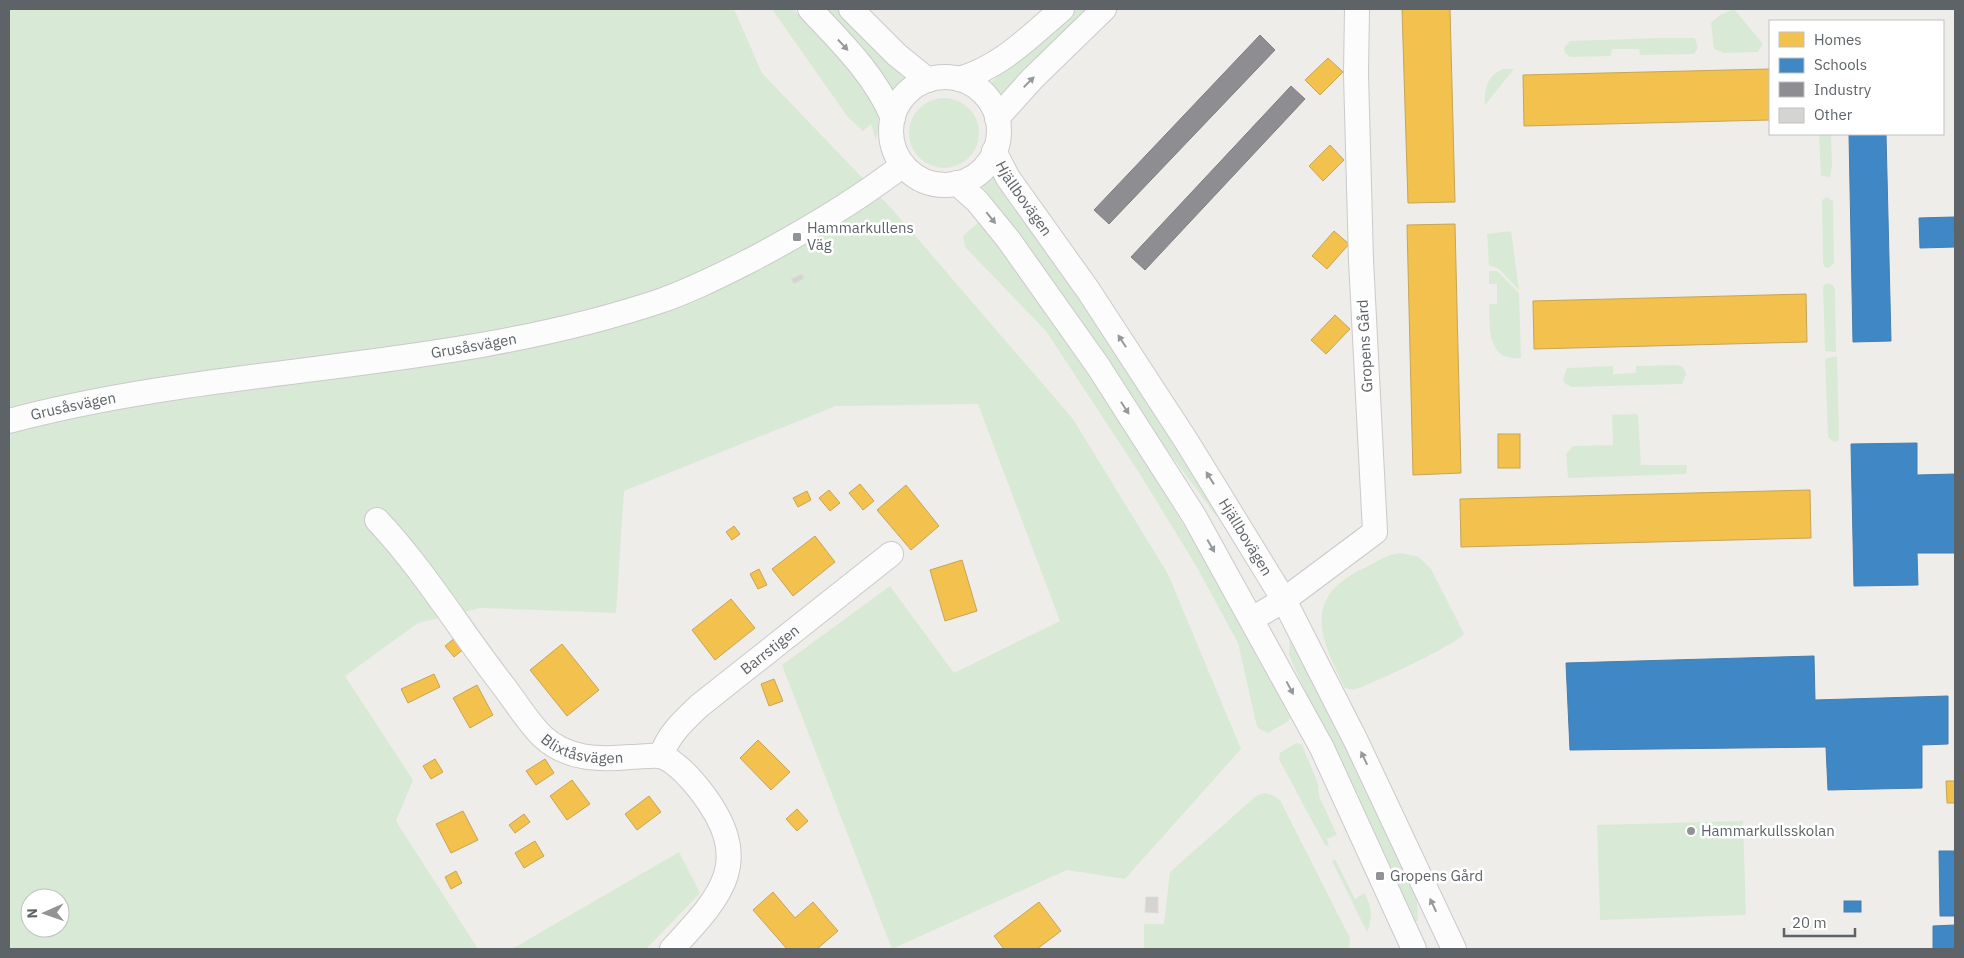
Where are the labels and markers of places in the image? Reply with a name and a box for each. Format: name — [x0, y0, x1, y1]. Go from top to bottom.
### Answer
place label: Hammarkullens Väg — [807, 218, 914, 254]
marker: Hammarkullens Väg — [791, 231, 803, 243]
place label: Hammarkullsskolan — [1701, 821, 1835, 840]
marker: Hammarkullsskolan — [1685, 825, 1697, 837]
place label: Gropens Gård — [1390, 866, 1483, 885]
marker: Gropens Gård — [1374, 870, 1386, 882]

